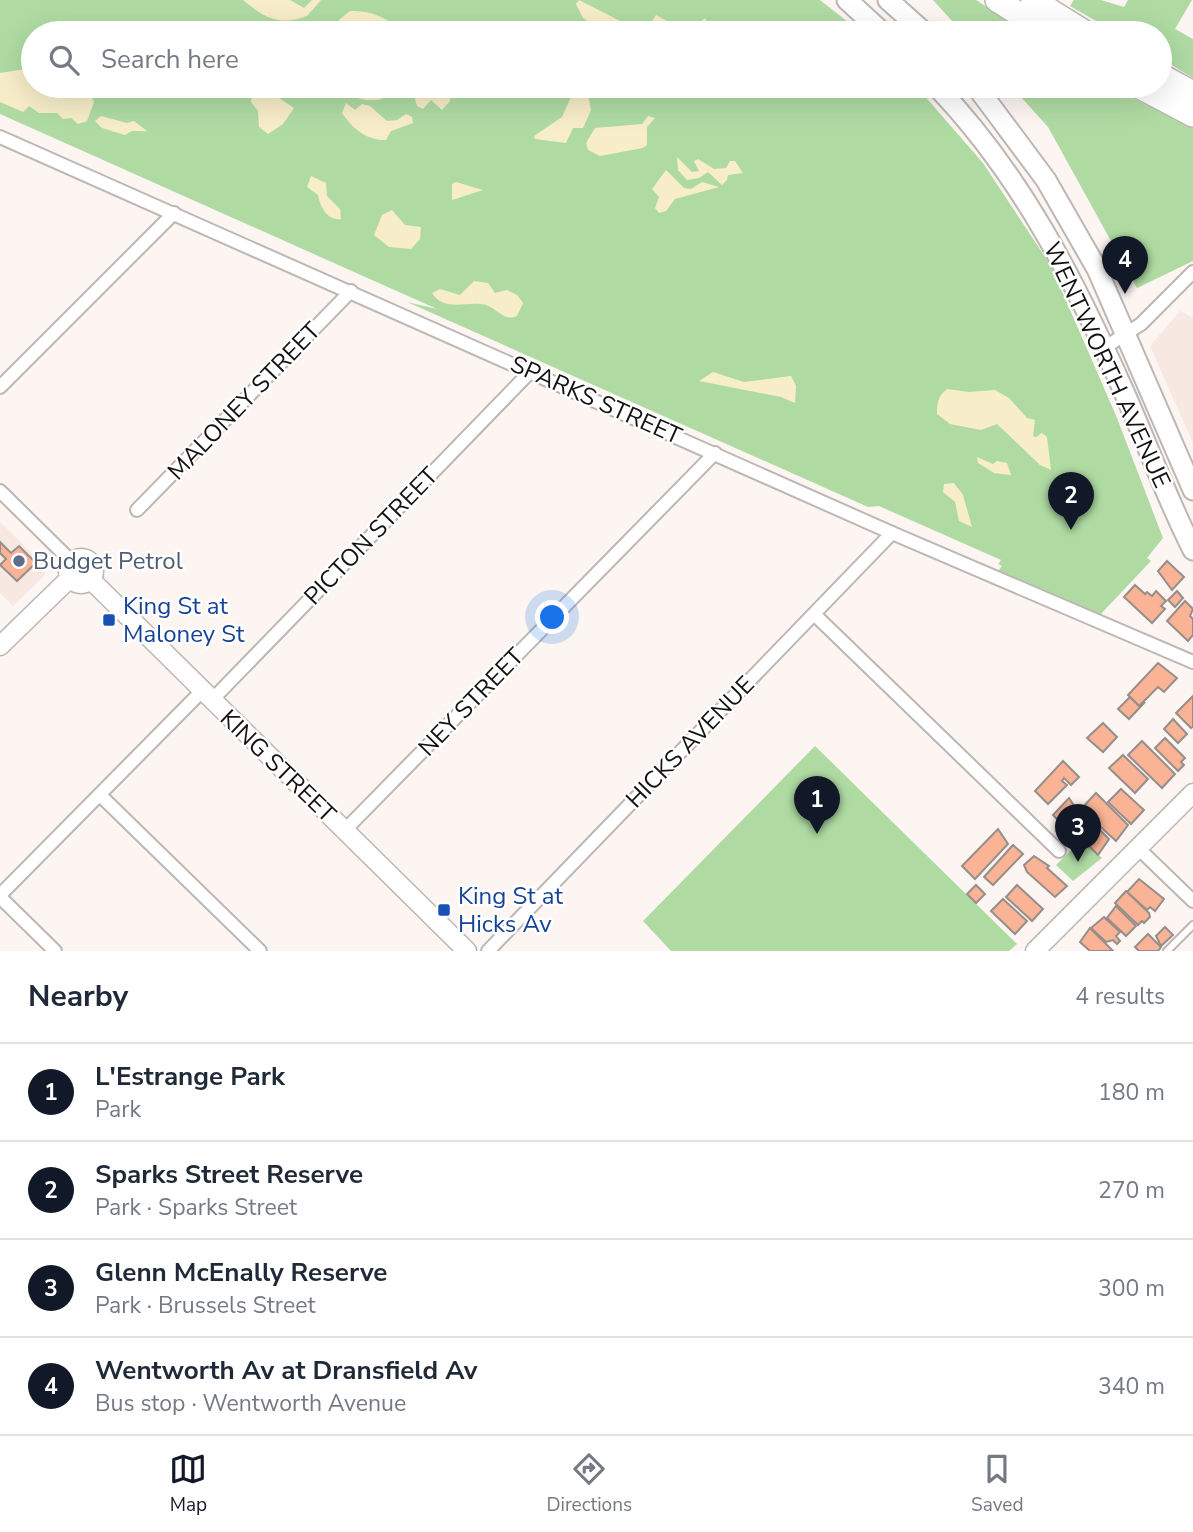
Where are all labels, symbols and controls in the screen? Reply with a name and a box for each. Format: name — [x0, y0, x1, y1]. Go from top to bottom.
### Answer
search box — [21, 21, 1172, 98]
icon: search — [45, 41, 83, 79]
text: Search here — [101, 42, 239, 77]
pin: 4 — [1102, 236, 1148, 294]
street label: WENTWORTH AVENUE — [1036, 237, 1178, 493]
street label: MALONEY STREET — [160, 315, 328, 487]
street label: SPARKS STREET — [505, 348, 687, 452]
street label: PICTON STREET — [297, 460, 445, 612]
pin: 2 — [1048, 472, 1094, 530]
place label: Budget Petrol — [33, 545, 183, 577]
marker: Budget Petrol — [11, 553, 27, 569]
place label: King St at Maloney St — [123, 590, 245, 650]
your location — [535, 600, 569, 634]
marker: King St at Maloney St — [101, 612, 117, 628]
street label: NEY STREET — [411, 640, 531, 763]
street label: HICKS AVENUE — [619, 669, 761, 815]
street label: KING STREET — [213, 703, 343, 830]
pin: 1 — [794, 776, 840, 834]
pin: 3 — [1055, 804, 1101, 862]
place label: King St at Hicks Av — [458, 880, 563, 940]
marker: King St at Hicks Av — [436, 902, 452, 918]
text: Nearby — [28, 976, 128, 1017]
text: 4 results — [1075, 981, 1165, 1012]
text: L'Estrange Park — [95, 1059, 285, 1094]
text: 1 — [44, 1077, 58, 1108]
text: 180 m — [1098, 1077, 1165, 1108]
text: Park — [95, 1094, 141, 1125]
text: Sparks Street Reserve — [95, 1157, 363, 1192]
text: 2 — [44, 1175, 58, 1206]
text: 270 m — [1098, 1175, 1165, 1206]
text: Park · Sparks Street — [95, 1192, 297, 1223]
text: Glenn McEnally Reserve — [95, 1255, 387, 1290]
text: 3 — [44, 1273, 58, 1304]
text: 300 m — [1098, 1273, 1165, 1304]
text: Park · Brussels Street — [95, 1290, 315, 1321]
text: Wentworth Av at Dransfield Av — [95, 1353, 477, 1388]
text: 4 — [44, 1371, 58, 1402]
text: 340 m — [1098, 1371, 1165, 1402]
text: Bus stop · Wentworth Avenue — [95, 1388, 406, 1419]
tab: Map — [169, 1450, 207, 1518]
tab: Directions — [546, 1450, 632, 1518]
tab: Saved — [971, 1450, 1024, 1518]

